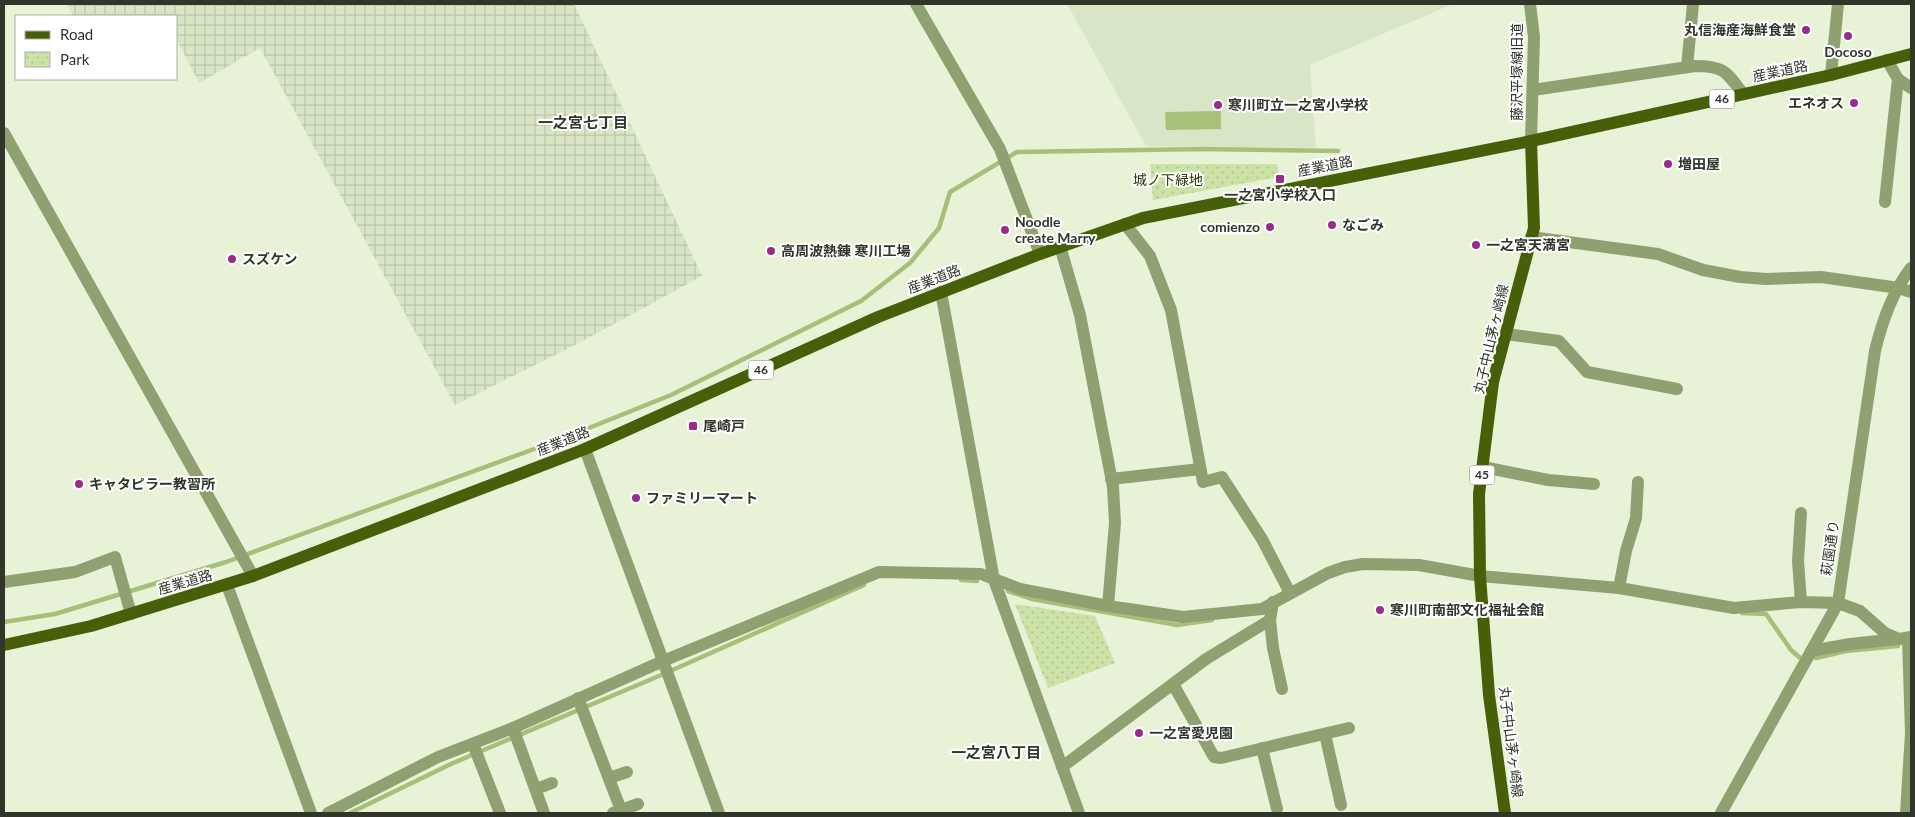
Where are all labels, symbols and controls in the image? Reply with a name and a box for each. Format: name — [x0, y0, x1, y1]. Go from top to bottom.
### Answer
legend — [15, 15, 178, 80]
place label: 丸信海産海鮮食堂 — [1684, 21, 1796, 38]
street label: 藤沢平塚線旧道 — [1508, 23, 1525, 121]
marker: 丸信海産海鮮食堂 — [1800, 24, 1812, 36]
text: Road — [60, 25, 93, 43]
marker: Docoso — [1842, 30, 1854, 42]
place label: Docoso — [1824, 43, 1872, 60]
text: Park — [60, 50, 90, 68]
street label: 産業道路 — [1751, 56, 1809, 85]
road number: 46 — [1710, 90, 1734, 108]
place label: エネオス — [1788, 94, 1844, 111]
place label: 寒川町立一之宮小学校 — [1228, 96, 1368, 113]
marker: エネオス — [1848, 97, 1860, 109]
marker: 寒川町立一之宮小学校 — [1212, 99, 1224, 111]
district label: 一之宮七丁目 — [538, 113, 628, 131]
street label: 産業道路 — [1296, 152, 1354, 179]
place label: 増田屋 — [1678, 155, 1720, 172]
marker: 増田屋 — [1662, 158, 1674, 170]
park label: 城ノ下緑地 — [1133, 171, 1203, 188]
marker: 一之宮小学校入口 — [1274, 173, 1286, 185]
place label: 一之宮小学校入口 — [1224, 186, 1336, 203]
place label: Noodle create Marry — [1015, 213, 1096, 246]
place label: なごみ — [1342, 216, 1384, 233]
place label: comienzo — [1200, 218, 1260, 235]
marker: なごみ — [1326, 219, 1338, 231]
marker: comienzo — [1264, 221, 1276, 233]
marker: Noodle create Marry — [999, 224, 1011, 236]
place label: 一之宮天満宮 — [1486, 236, 1570, 253]
marker: 一之宮天満宮 — [1470, 239, 1482, 251]
place label: 高周波熱錬 寒川工場 — [781, 242, 910, 259]
marker: 高周波熱錬 寒川工場 — [765, 245, 777, 257]
place label: スズケン — [242, 250, 298, 267]
marker: スズケン — [226, 253, 238, 265]
street label: 産業道路 — [905, 261, 963, 297]
street label: 丸子中山茅ヶ崎線 — [1470, 282, 1511, 395]
road number: 46 — [748, 360, 774, 380]
place label: 尾崎戸 — [703, 417, 745, 434]
marker: 尾崎戸 — [687, 420, 699, 432]
street label: 産業道路 — [534, 422, 592, 459]
road number: 45 — [1470, 466, 1494, 484]
place label: キャタピラー教習所 — [89, 475, 215, 492]
marker: キャタピラー教習所 — [73, 478, 85, 490]
place label: ファミリーマート — [646, 489, 758, 506]
marker: ファミリーマート — [630, 492, 642, 504]
street label: 萩園通り — [1817, 519, 1842, 577]
street label: 産業道路 — [156, 566, 214, 597]
place label: 寒川町南部文化福祉会館 — [1390, 601, 1544, 618]
marker: 寒川町南部文化福祉会館 — [1374, 604, 1386, 616]
street label: 丸子中山茅ヶ崎線 — [1496, 685, 1527, 799]
place label: 一之宮愛児園 — [1149, 724, 1233, 741]
marker: 一之宮愛児園 — [1133, 727, 1145, 739]
district label: 一之宮八丁目 — [951, 743, 1041, 761]

